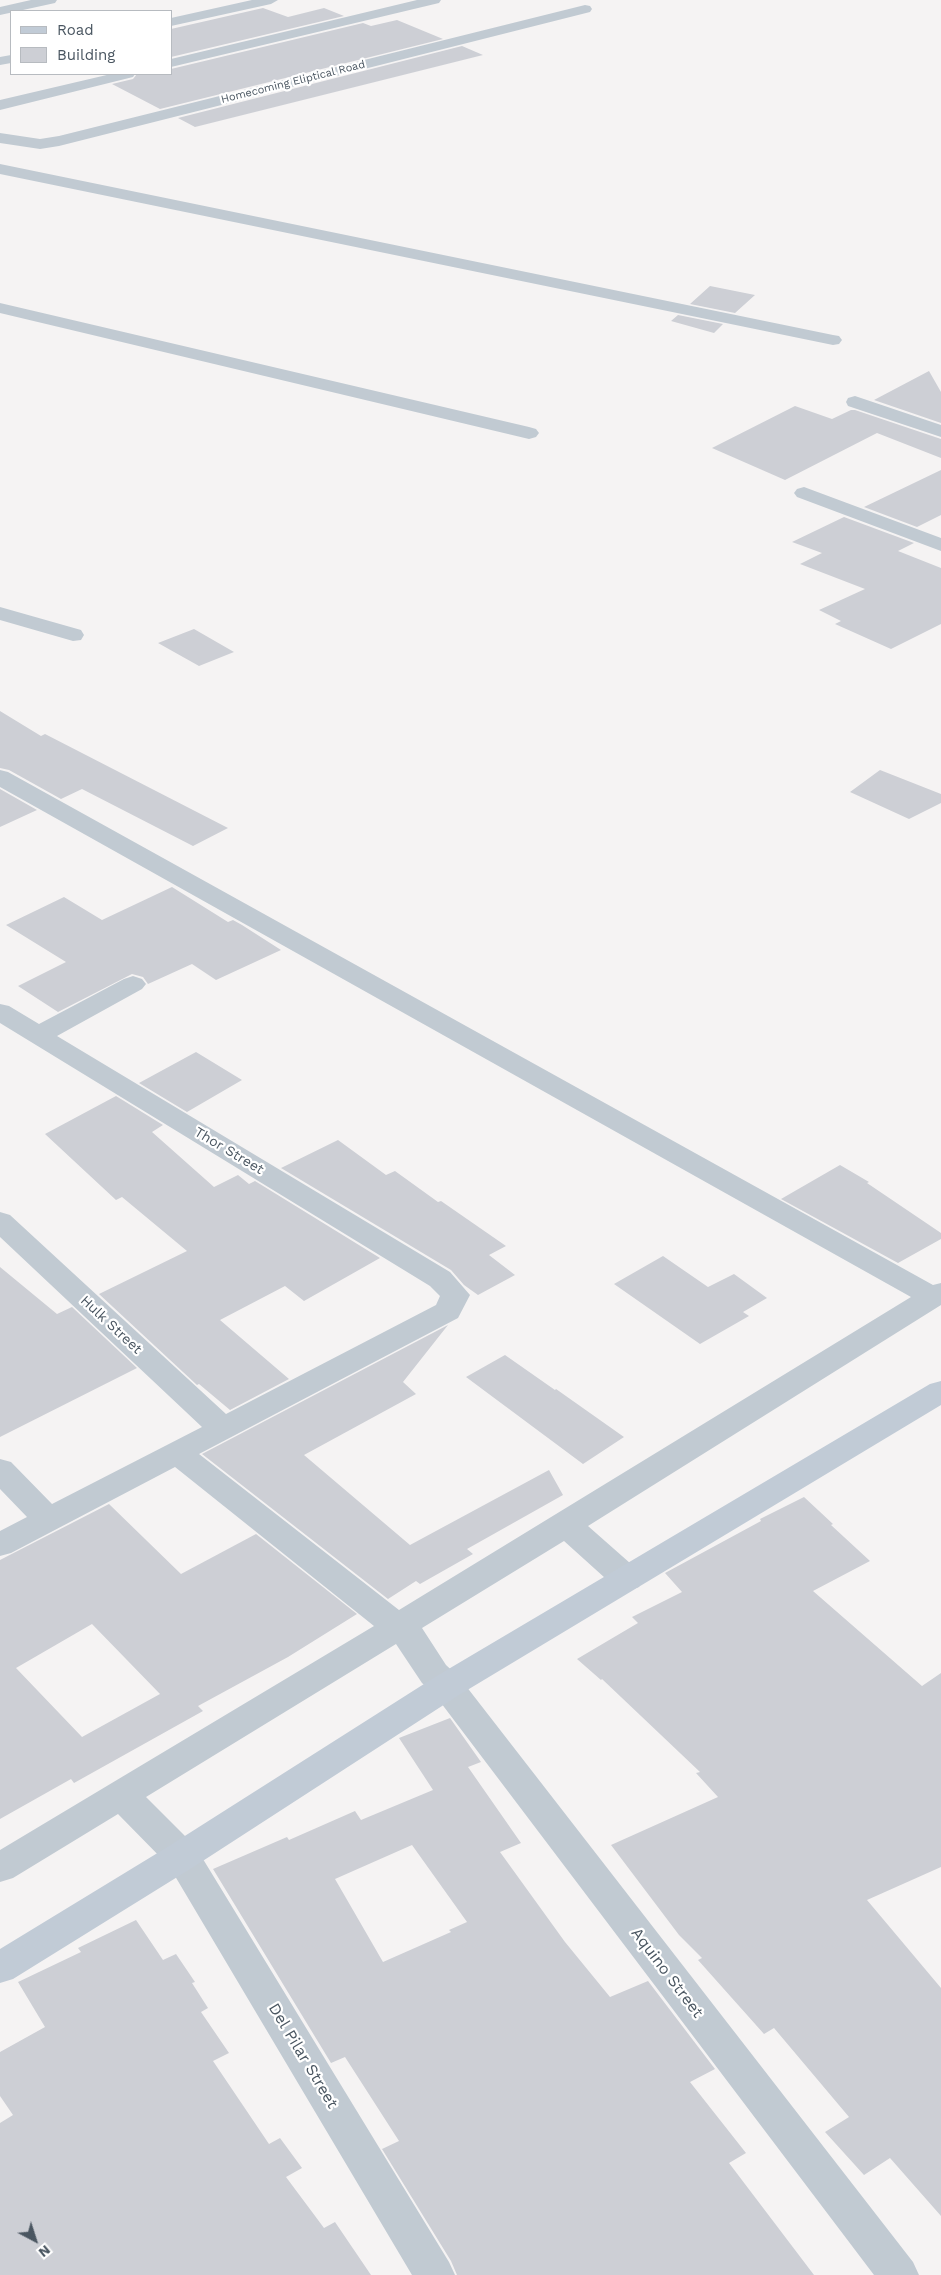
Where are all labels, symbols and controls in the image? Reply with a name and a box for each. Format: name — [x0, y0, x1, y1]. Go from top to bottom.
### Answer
legend — [10, 10, 172, 75]
text: Road — [57, 21, 94, 39]
text: Building — [57, 46, 115, 64]
street label: Homecoming Eliptical Road — [220, 58, 366, 106]
street label: Thor Street — [191, 1124, 267, 1178]
street label: Hulk Street — [77, 1292, 145, 1358]
street label: Aquino Street — [627, 1924, 707, 2022]
street label: Del Pilar Street — [264, 2000, 342, 2112]
north arrow — [10, 2215, 60, 2265]
text: N — [36, 2242, 54, 2261]

